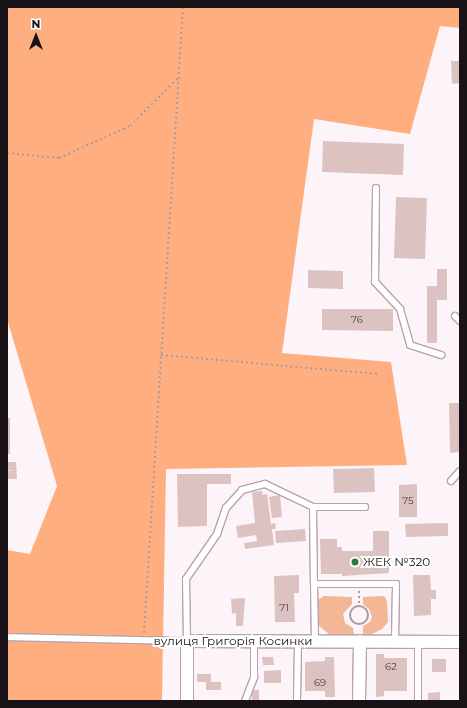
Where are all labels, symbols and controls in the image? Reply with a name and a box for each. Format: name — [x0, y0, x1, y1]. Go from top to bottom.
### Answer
north arrow — [16, 16, 56, 56]
text: N — [32, 17, 40, 31]
house number: 76 — [351, 314, 363, 326]
house number: 75 — [402, 495, 414, 507]
place label: ЖЕК №320 — [363, 555, 430, 569]
marker: ЖЕК №320 — [350, 557, 360, 567]
house number: 71 — [279, 602, 289, 614]
street label: вулиця Григорія Косинки — [153, 634, 313, 648]
house number: 62 — [385, 661, 397, 673]
house number: 69 — [314, 677, 326, 689]

